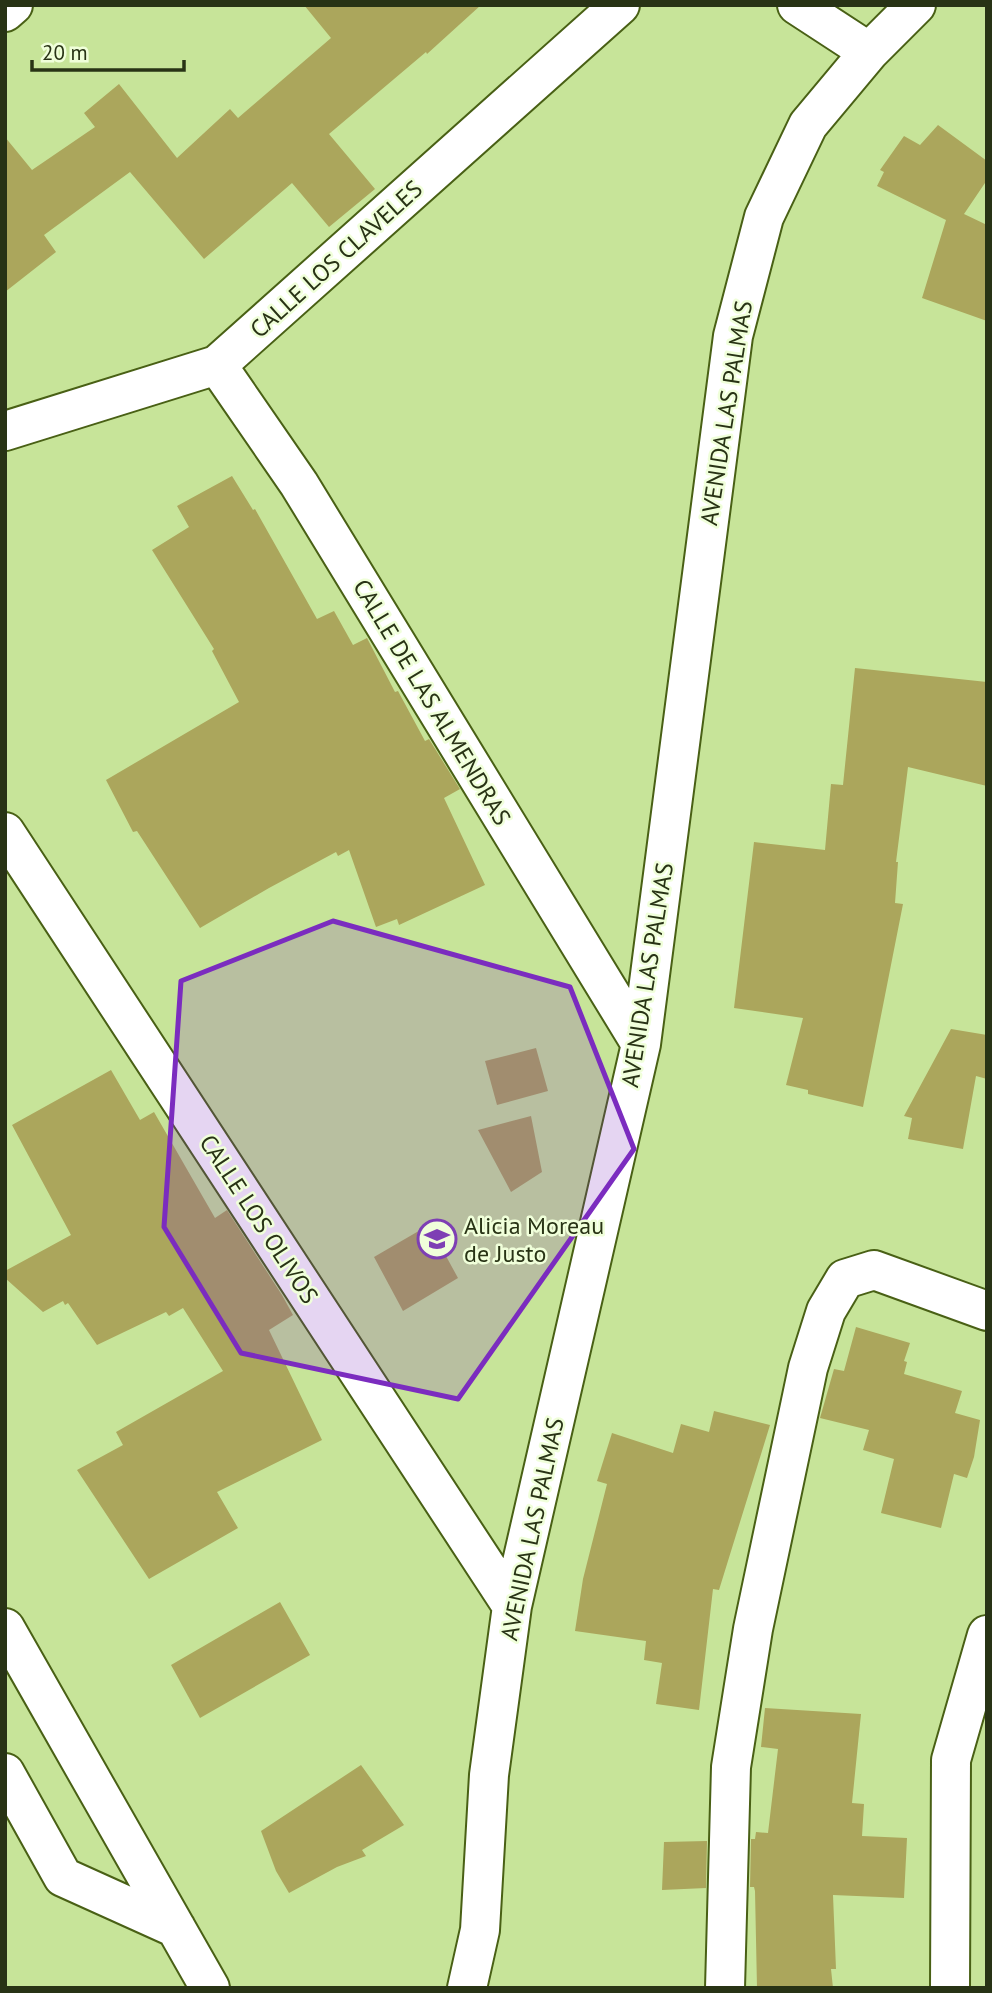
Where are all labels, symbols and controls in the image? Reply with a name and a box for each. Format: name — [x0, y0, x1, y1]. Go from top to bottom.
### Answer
scale bar — [32, 28, 184, 72]
text: 20 m — [42, 39, 88, 66]
street label: CALLE LOS CLAVELES — [243, 173, 429, 345]
street label: AVENIDA LAS PALMAS — [693, 298, 759, 528]
street label: CALLE DE LAS ALMENDRAS — [346, 573, 518, 831]
street label: AVENIDA LAS PALMAS — [614, 860, 680, 1090]
street label: CALLE LOS OLIVOS — [193, 1129, 325, 1309]
place label: Alicia Moreau de Justo — [464, 1210, 604, 1269]
school or university icon: Alicia Moreau de Justo — [416, 1218, 458, 1260]
street label: AVENIDA LAS PALMAS — [493, 1415, 571, 1643]

